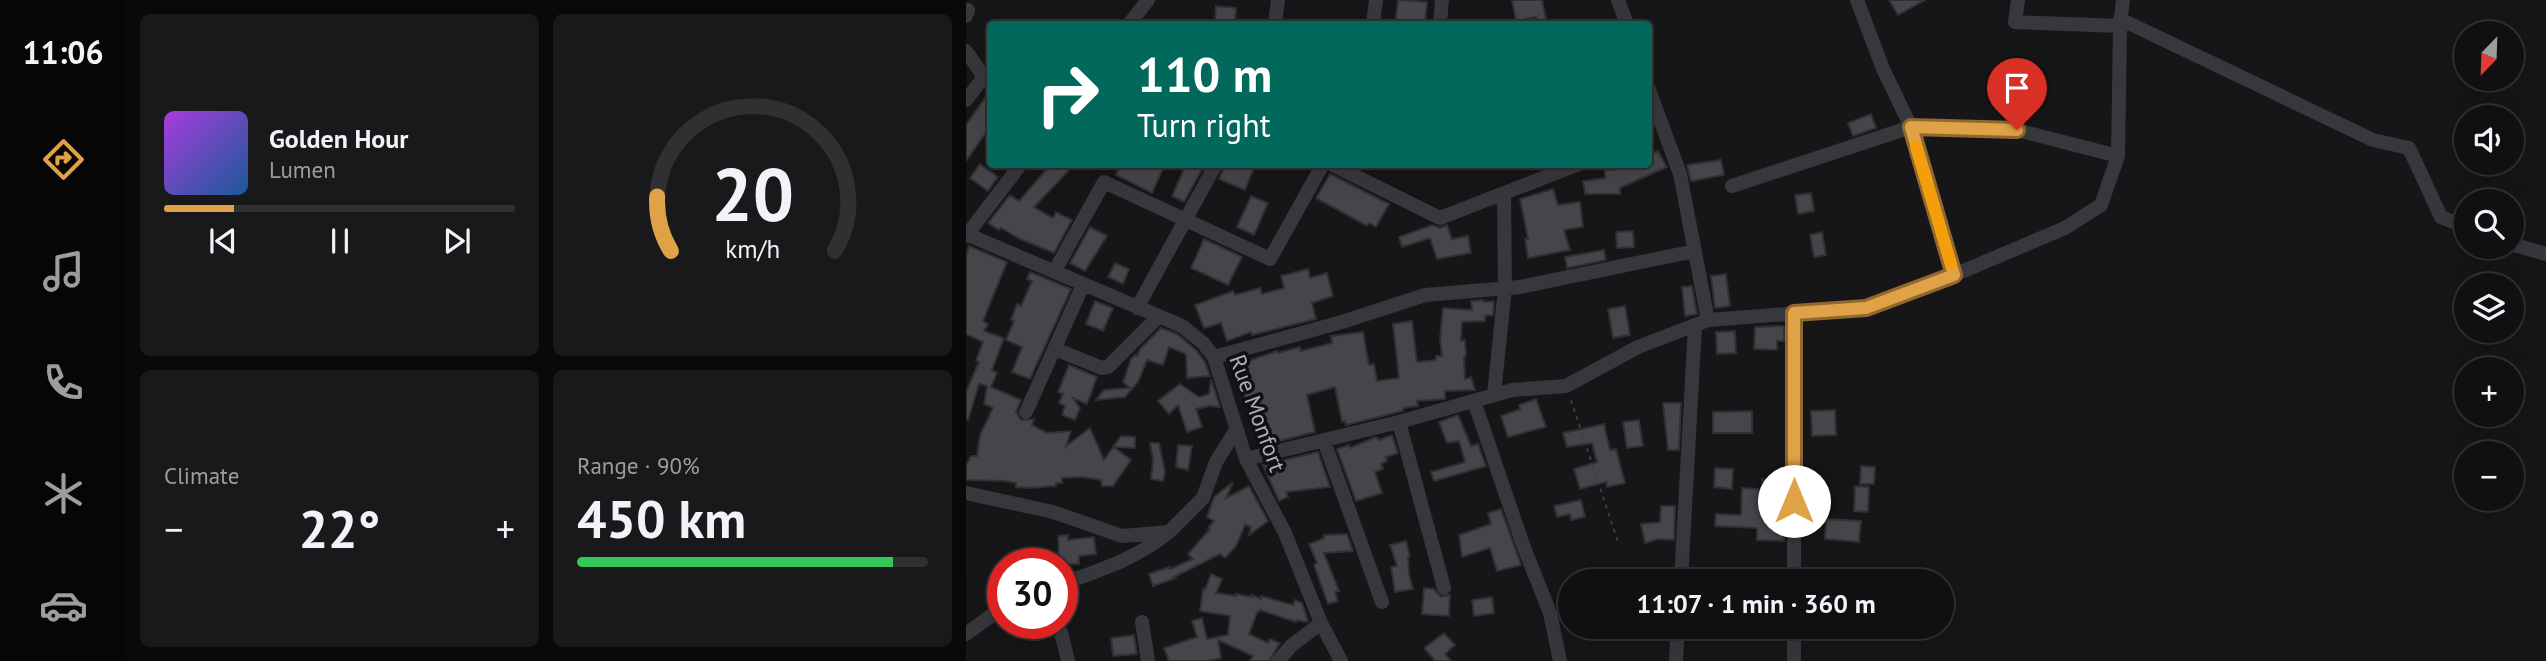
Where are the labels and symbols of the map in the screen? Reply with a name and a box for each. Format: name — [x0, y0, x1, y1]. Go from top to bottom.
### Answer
north arrow — [2454, 21, 2524, 91]
pin — [1987, 58, 2047, 130]
street label: Rue Monfort — [1223, 350, 1293, 476]
position arrow — [1757, 464, 1831, 538]
speed limit sign: 30 — [987, 548, 1078, 639]

